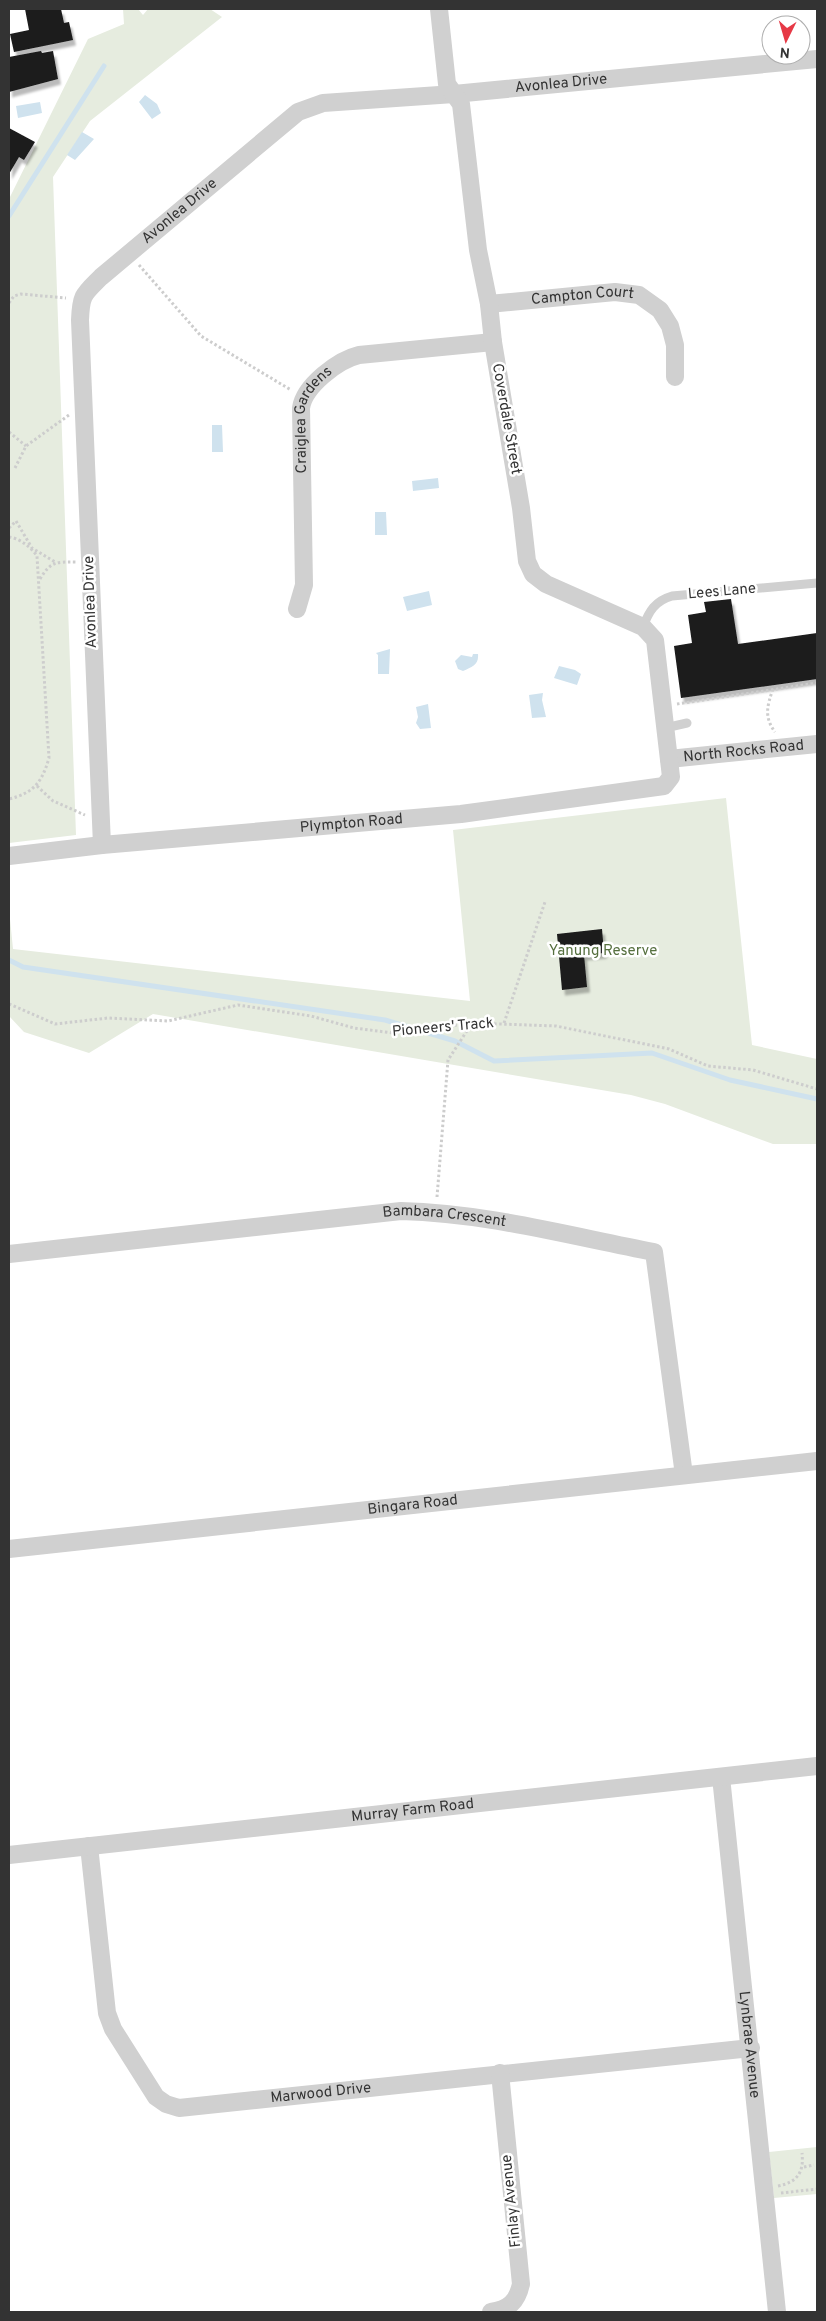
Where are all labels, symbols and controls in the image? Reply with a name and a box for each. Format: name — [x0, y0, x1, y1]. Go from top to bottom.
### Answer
north arrow — [761, 15, 811, 65]
text: N — [779, 43, 791, 60]
street label: Avonlea Drive — [514, 70, 608, 98]
street label: Avonlea Drive — [138, 174, 221, 248]
street label: Campton Court — [530, 282, 635, 309]
street label: Craiglea Gardens — [291, 362, 336, 474]
street label: Coverdale Street — [487, 362, 525, 476]
street label: Avonlea Drive — [80, 555, 102, 649]
street label: Lees Lane — [687, 580, 757, 604]
street label: North Rocks Road — [682, 736, 805, 767]
street label: Plympton Road — [299, 810, 404, 837]
park label: Yanung Reserve — [549, 942, 657, 961]
street label: Pioneers' Track — [391, 1014, 495, 1042]
street label: Bambara Crescent — [382, 1201, 508, 1232]
street label: Bingara Road — [366, 1491, 459, 1519]
street label: Murray Farm Road — [350, 1794, 475, 1827]
street label: Lynbrae Avenue — [734, 1990, 764, 2099]
street label: Marwood Drive — [270, 2078, 372, 2108]
street label: Finlay Avenue — [498, 2154, 526, 2248]

